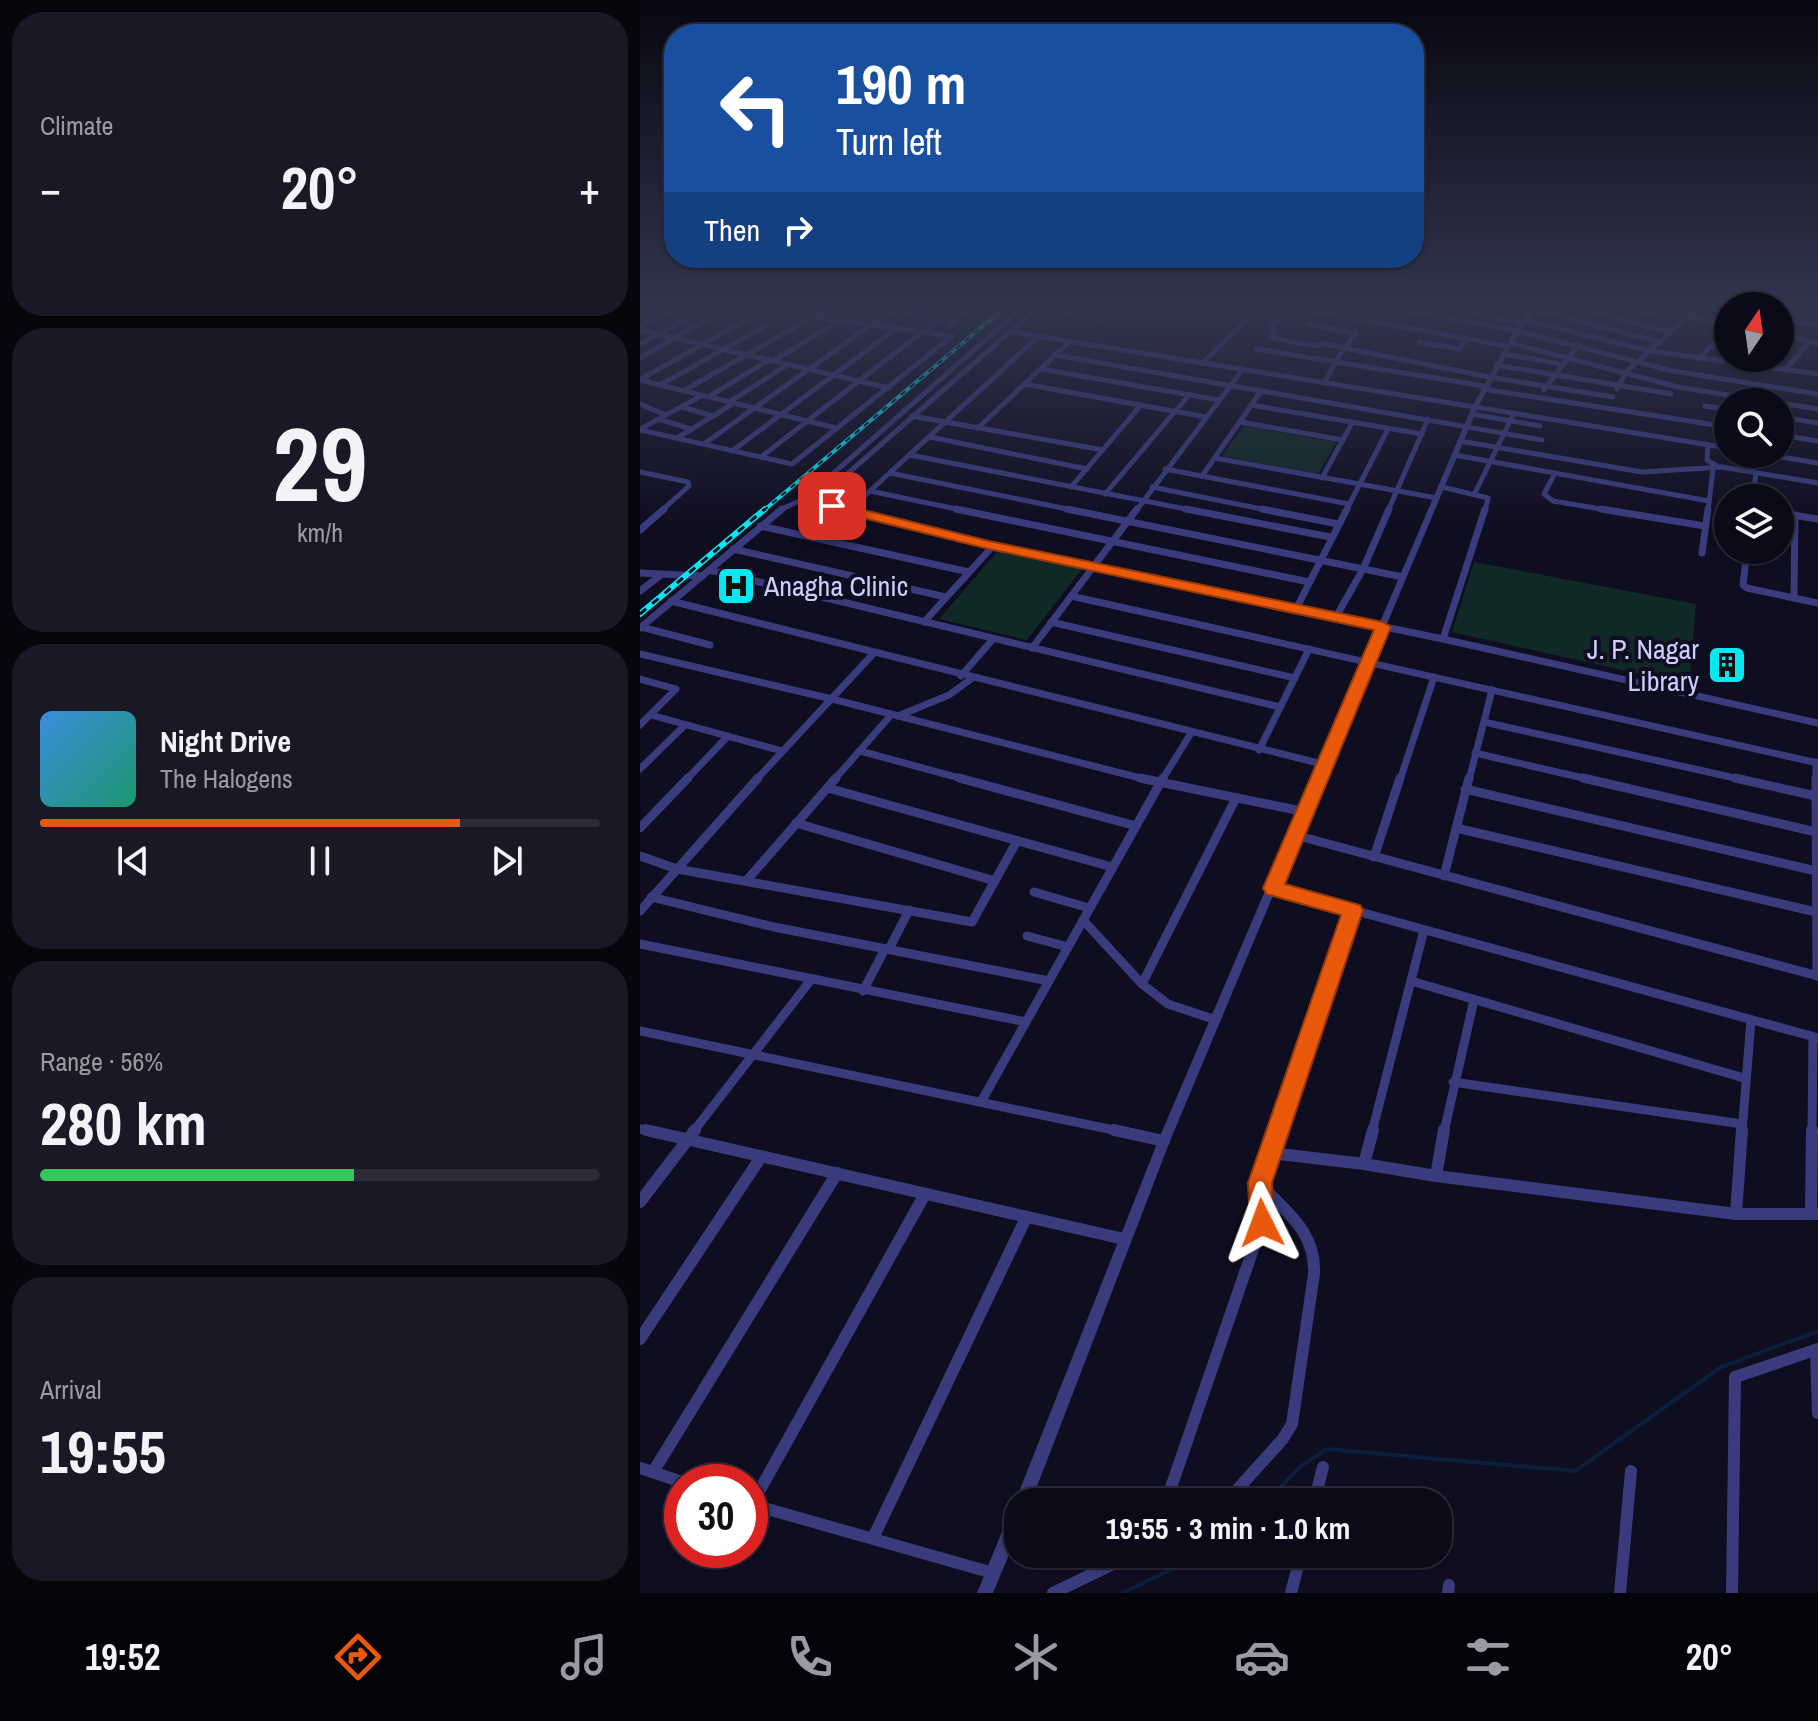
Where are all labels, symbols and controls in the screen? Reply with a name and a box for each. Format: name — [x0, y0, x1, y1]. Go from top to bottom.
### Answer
text: 190 m — [836, 46, 966, 121]
icon: left — [704, 56, 808, 160]
text: Climate — [40, 108, 113, 143]
text: Turn left — [836, 118, 942, 166]
text: 20° — [281, 147, 359, 228]
text: − — [40, 158, 61, 218]
text: + — [579, 158, 600, 218]
icon: right — [776, 208, 820, 252]
text: Then — [704, 210, 760, 250]
north arrow — [1714, 292, 1794, 372]
map controls — [1714, 292, 1794, 564]
button: search — [1714, 388, 1794, 468]
text: 29 — [273, 393, 367, 533]
pin — [798, 472, 866, 540]
icon: arrive — [810, 484, 854, 528]
button: layers — [1714, 484, 1794, 564]
text: km/h — [297, 515, 343, 550]
hospital icon: Anagha Clinic — [715, 565, 757, 607]
place label: Anagha Clinic — [763, 567, 908, 605]
place label: J. P. Nagar Library — [1587, 630, 1700, 700]
building icon: J. P. Nagar Library — [1706, 644, 1748, 686]
text: Night Drive — [160, 721, 291, 761]
text: The Halogens — [160, 761, 293, 796]
icon: previous — [111, 839, 155, 883]
icon: pause — [298, 839, 342, 883]
icon: next — [485, 839, 529, 883]
text: Range · 56% — [40, 1044, 163, 1079]
text: 280 km — [40, 1083, 207, 1164]
position arrow — [1220, 1181, 1304, 1265]
text: Arrival — [40, 1372, 102, 1407]
text: 19:55 — [40, 1411, 166, 1492]
speed limit sign: 30 — [664, 1464, 768, 1568]
text: 19:55 · 3 min · 1.0 km — [1106, 1508, 1350, 1548]
icon: directions — [330, 1629, 386, 1685]
icon: music — [556, 1629, 612, 1685]
icon: phone — [782, 1629, 838, 1685]
icon: climate — [1008, 1629, 1064, 1685]
icon: car — [1234, 1629, 1290, 1685]
icon: filters — [1460, 1629, 1516, 1685]
text: 19:52 — [85, 1633, 160, 1681]
text: 20° — [1686, 1633, 1733, 1681]

